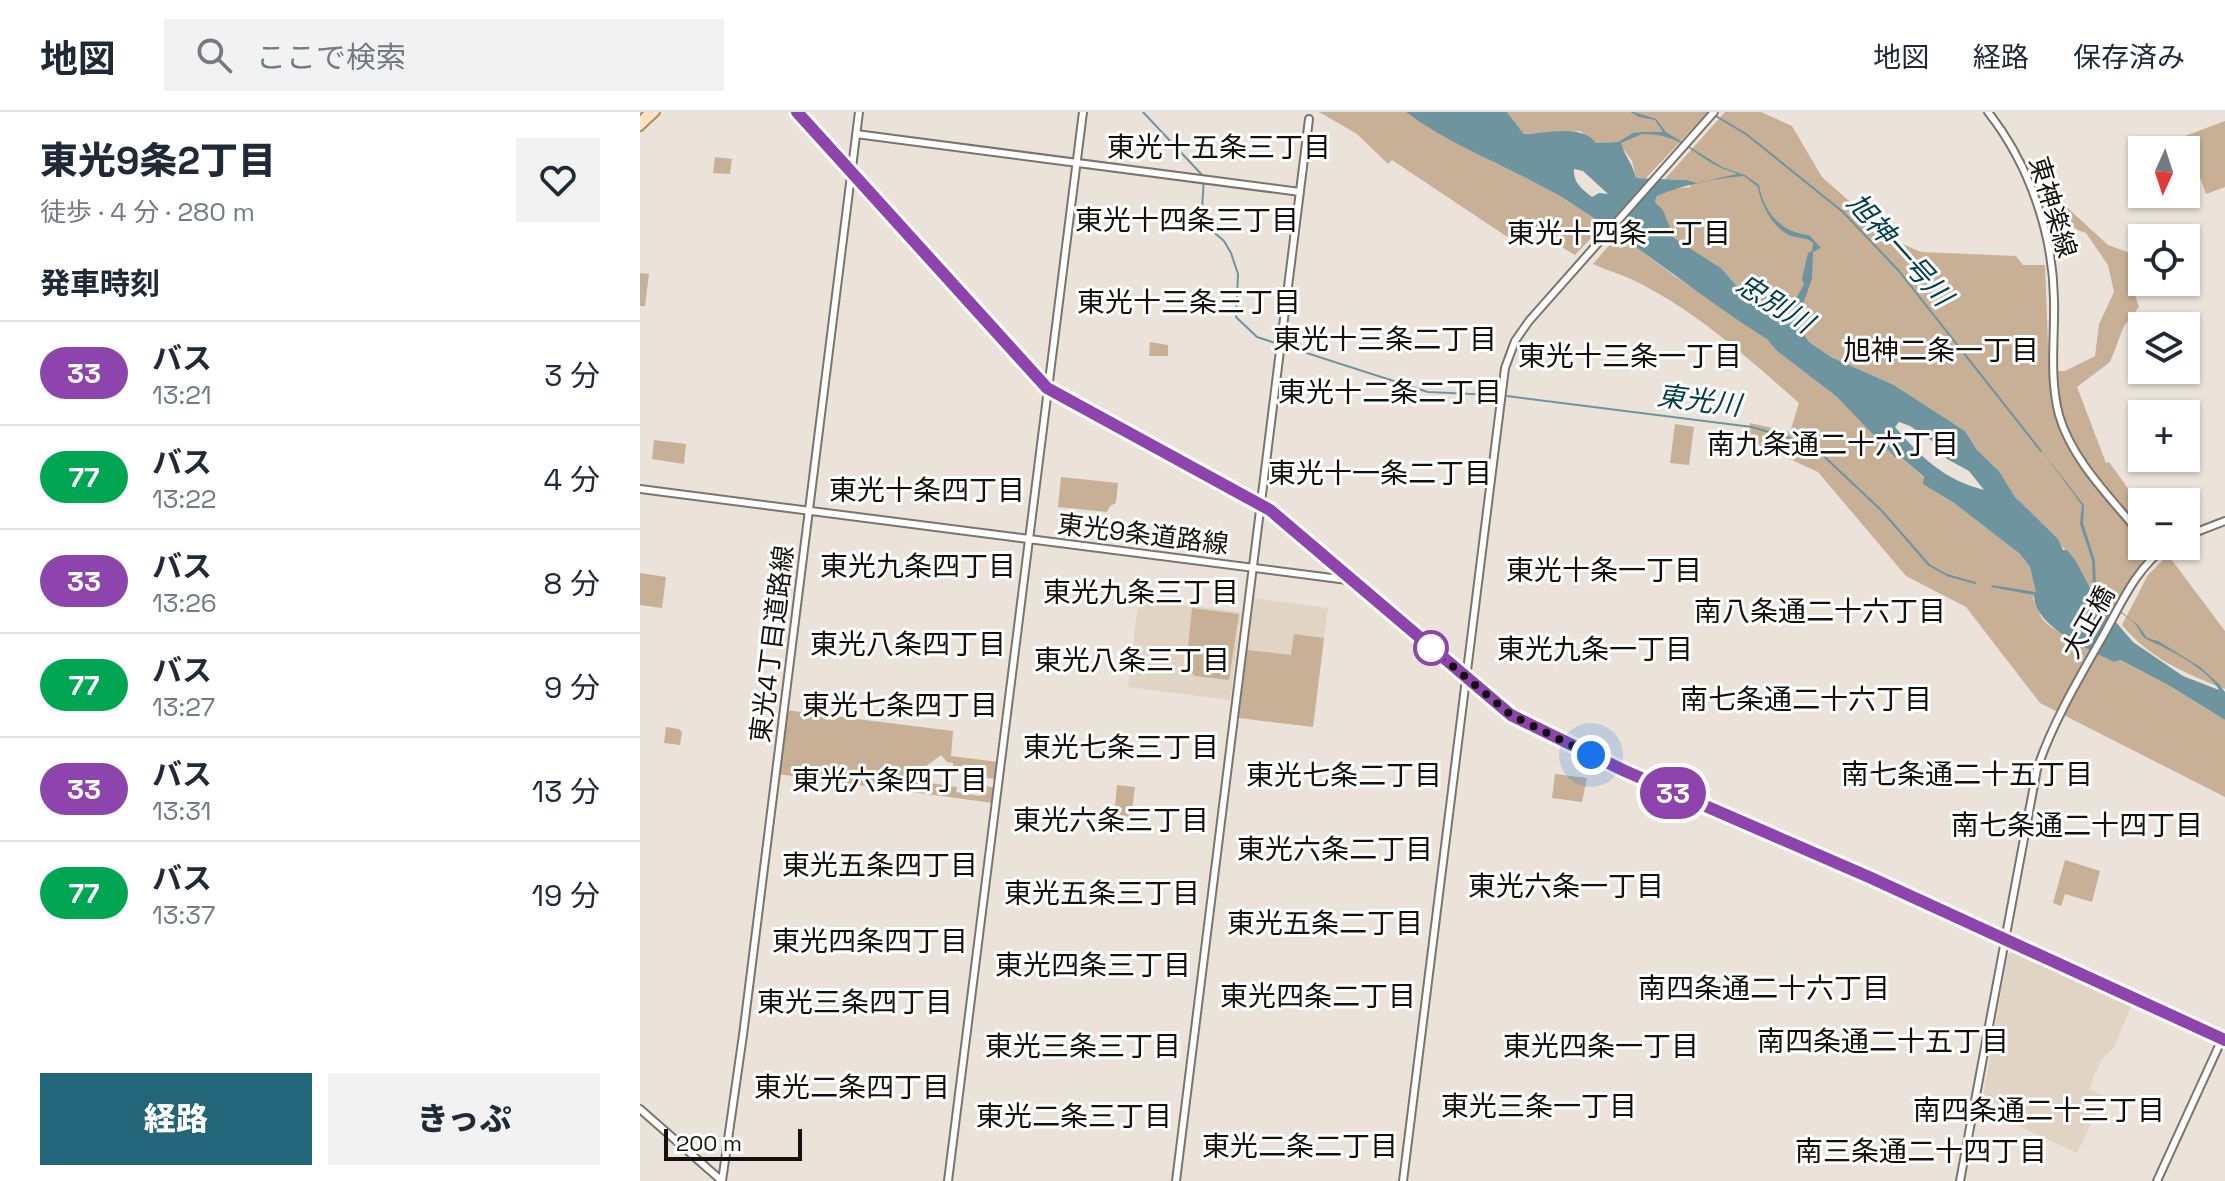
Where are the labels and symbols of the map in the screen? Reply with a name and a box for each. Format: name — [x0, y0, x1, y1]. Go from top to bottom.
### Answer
district label: 東光十五条三丁目 — [1107, 129, 1331, 165]
north arrow — [2128, 136, 2200, 208]
street label: 東神楽線 — [2022, 152, 2084, 262]
water label: 旭神一号川 — [1840, 185, 1962, 315]
district label: 東光十四条三丁目 — [1075, 202, 1299, 238]
district label: 東光十四条一丁目 — [1507, 215, 1731, 251]
water label: 忠別川 — [1730, 265, 1823, 342]
district label: 東光十三条三丁目 — [1077, 284, 1301, 320]
district label: 東光十三条二丁目 — [1273, 321, 1497, 357]
district label: 旭神二条一丁目 — [1843, 332, 2039, 368]
district label: 東光十三条一丁目 — [1518, 338, 1742, 374]
district label: 東光十二条二丁目 — [1278, 374, 1502, 410]
water label: 東光川 — [1655, 377, 1746, 423]
district label: 南九条通二十六丁目 — [1707, 426, 1959, 462]
district label: 東光十一条二丁目 — [1268, 455, 1492, 491]
district label: 東光十条四丁目 — [829, 472, 1025, 508]
street label: 東光9条道路線 — [1056, 507, 1230, 561]
street label: 東光4丁目道路線 — [743, 544, 801, 744]
district label: 東光九条四丁目 — [820, 548, 1016, 584]
district label: 東光十条一丁目 — [1506, 552, 1702, 588]
district label: 東光九条三丁目 — [1043, 574, 1239, 610]
street label: 大正橋 — [2054, 580, 2122, 664]
district label: 南八条通二十六丁目 — [1694, 593, 1946, 629]
district label: 東光八条四丁目 — [810, 626, 1006, 662]
unlabelled marker — [1414, 631, 1448, 665]
district label: 東光九条一丁目 — [1497, 631, 1693, 667]
district label: 東光八条三丁目 — [1034, 642, 1230, 678]
district label: 南七条通二十六丁目 — [1680, 681, 1932, 717]
district label: 東光七条四丁目 — [802, 687, 998, 723]
district label: 東光七条三丁目 — [1023, 729, 1219, 765]
your location — [1571, 735, 1611, 775]
district label: 南七条通二十五丁目 — [1841, 756, 2093, 792]
district label: 東光七条二丁目 — [1246, 757, 1442, 793]
district label: 東光六条四丁目 — [792, 762, 988, 798]
line badge: 33 — [1637, 767, 1709, 819]
district label: 東光六条三丁目 — [1013, 802, 1209, 838]
district label: 南七条通二十四丁目 — [1951, 807, 2203, 843]
district label: 東光六条二丁目 — [1237, 831, 1433, 867]
district label: 東光五条四丁目 — [782, 847, 978, 883]
district label: 東光六条一丁目 — [1468, 868, 1664, 904]
district label: 東光五条三丁目 — [1004, 875, 1200, 911]
district label: 東光五条二丁目 — [1227, 905, 1423, 941]
district label: 東光四条四丁目 — [772, 923, 968, 959]
district label: 東光四条三丁目 — [995, 947, 1191, 983]
district label: 南四条通二十六丁目 — [1638, 970, 1890, 1006]
district label: 東光四条二丁目 — [1220, 978, 1416, 1014]
district label: 東光三条四丁目 — [757, 984, 953, 1020]
district label: 南四条通二十五丁目 — [1757, 1023, 2009, 1059]
district label: 東光三条三丁目 — [985, 1028, 1181, 1064]
district label: 東光四条一丁目 — [1503, 1028, 1699, 1064]
district label: 東光二条四丁目 — [754, 1069, 950, 1105]
district label: 東光三条一丁目 — [1441, 1088, 1637, 1124]
district label: 南四条通二十三丁目 — [1913, 1092, 2165, 1128]
district label: 東光二条三丁目 — [976, 1098, 1172, 1134]
scale bar — [664, 1125, 802, 1161]
district label: 東光二条二丁目 — [1202, 1128, 1398, 1164]
district label: 南三条通二十四丁目 — [1795, 1133, 2047, 1169]

